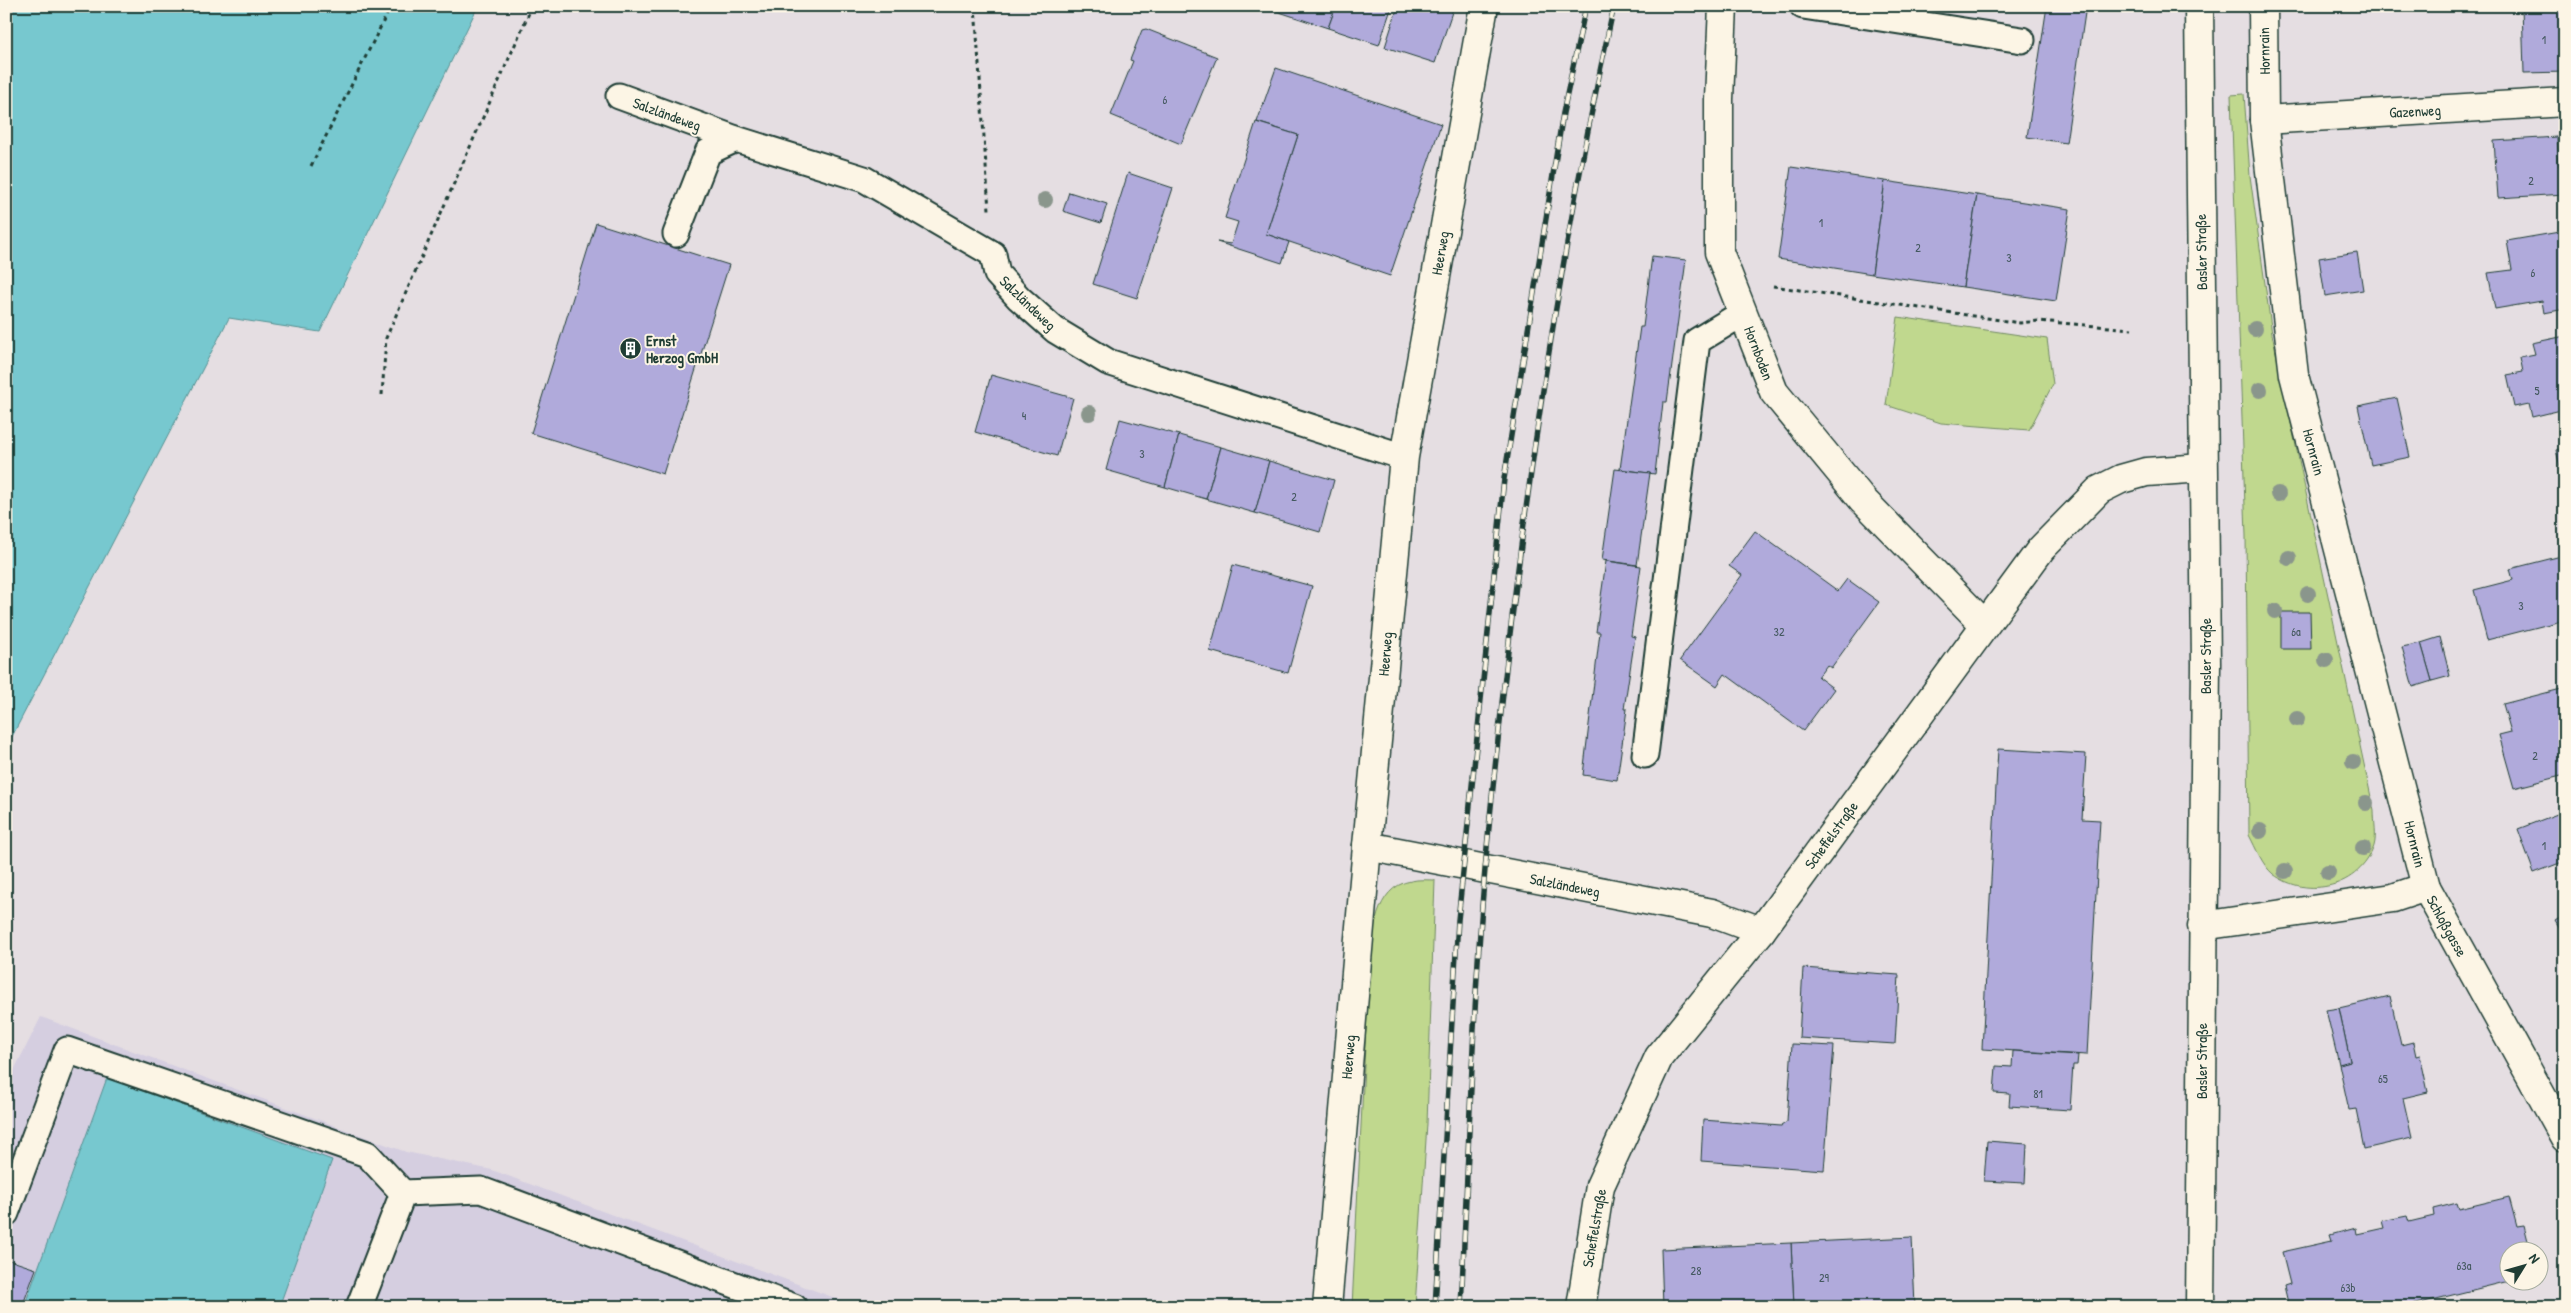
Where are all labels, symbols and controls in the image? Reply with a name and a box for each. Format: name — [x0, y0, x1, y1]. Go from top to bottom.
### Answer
street label: Hornrain — [2253, 27, 2275, 75]
house number: 1 — [2542, 31, 2546, 48]
house number: 6 — [1163, 91, 1168, 108]
street label: Salzländeweg — [630, 92, 704, 136]
street label: Gazenweg — [2389, 99, 2442, 123]
house number: 2 — [2528, 172, 2534, 189]
house number: 1 — [1819, 214, 1823, 231]
street label: Basler Straße — [2190, 214, 2212, 290]
street label: Heerweg — [1426, 229, 1454, 277]
house number: 2 — [1915, 239, 1921, 256]
house number: 3 — [2006, 249, 2012, 266]
house number: 6 — [2531, 264, 2536, 281]
street label: Salzländeweg — [995, 271, 1061, 336]
street label: Hornboden — [1739, 323, 1779, 383]
place label: Ernst Herzog GmbH — [646, 330, 718, 369]
building icon: Ernst Herzog GmbH — [618, 337, 642, 361]
house number: 5 — [2534, 382, 2540, 399]
house number: 4 — [1022, 407, 1027, 424]
street label: Hornrain — [2298, 426, 2330, 478]
house number: 3 — [1139, 445, 1145, 462]
house number: 2 — [1291, 488, 1297, 505]
house number: 3 — [2518, 597, 2524, 614]
street label: Basler Straße — [2195, 618, 2216, 694]
house number: 32 — [1774, 623, 1785, 640]
house number: 6a — [2291, 623, 2301, 640]
street label: Heerweg — [1373, 631, 1397, 677]
house number: 2 — [2532, 747, 2538, 764]
street label: Scheffelstraße — [1799, 797, 1863, 873]
street label: Hornrain — [2399, 818, 2431, 870]
house number: 1 — [2542, 837, 2546, 854]
street label: Salzländeweg — [1528, 868, 1602, 902]
street label: Schloßgasse — [2422, 892, 2472, 960]
street label: Basler Straße — [2191, 1023, 2212, 1099]
street label: Heerweg — [1336, 1034, 1360, 1080]
house number: 65 — [2378, 1070, 2388, 1087]
house number: 81 — [2033, 1085, 2043, 1102]
street label: Scheffelstraße — [1577, 1187, 1611, 1269]
north arrow — [2498, 1240, 2548, 1290]
text: N — [2525, 1249, 2545, 1267]
house number: 63a — [2457, 1257, 2472, 1274]
house number: 28 — [1691, 1262, 1701, 1279]
house number: 29 — [1819, 1269, 1830, 1286]
house number: 63b — [2340, 1279, 2356, 1296]

